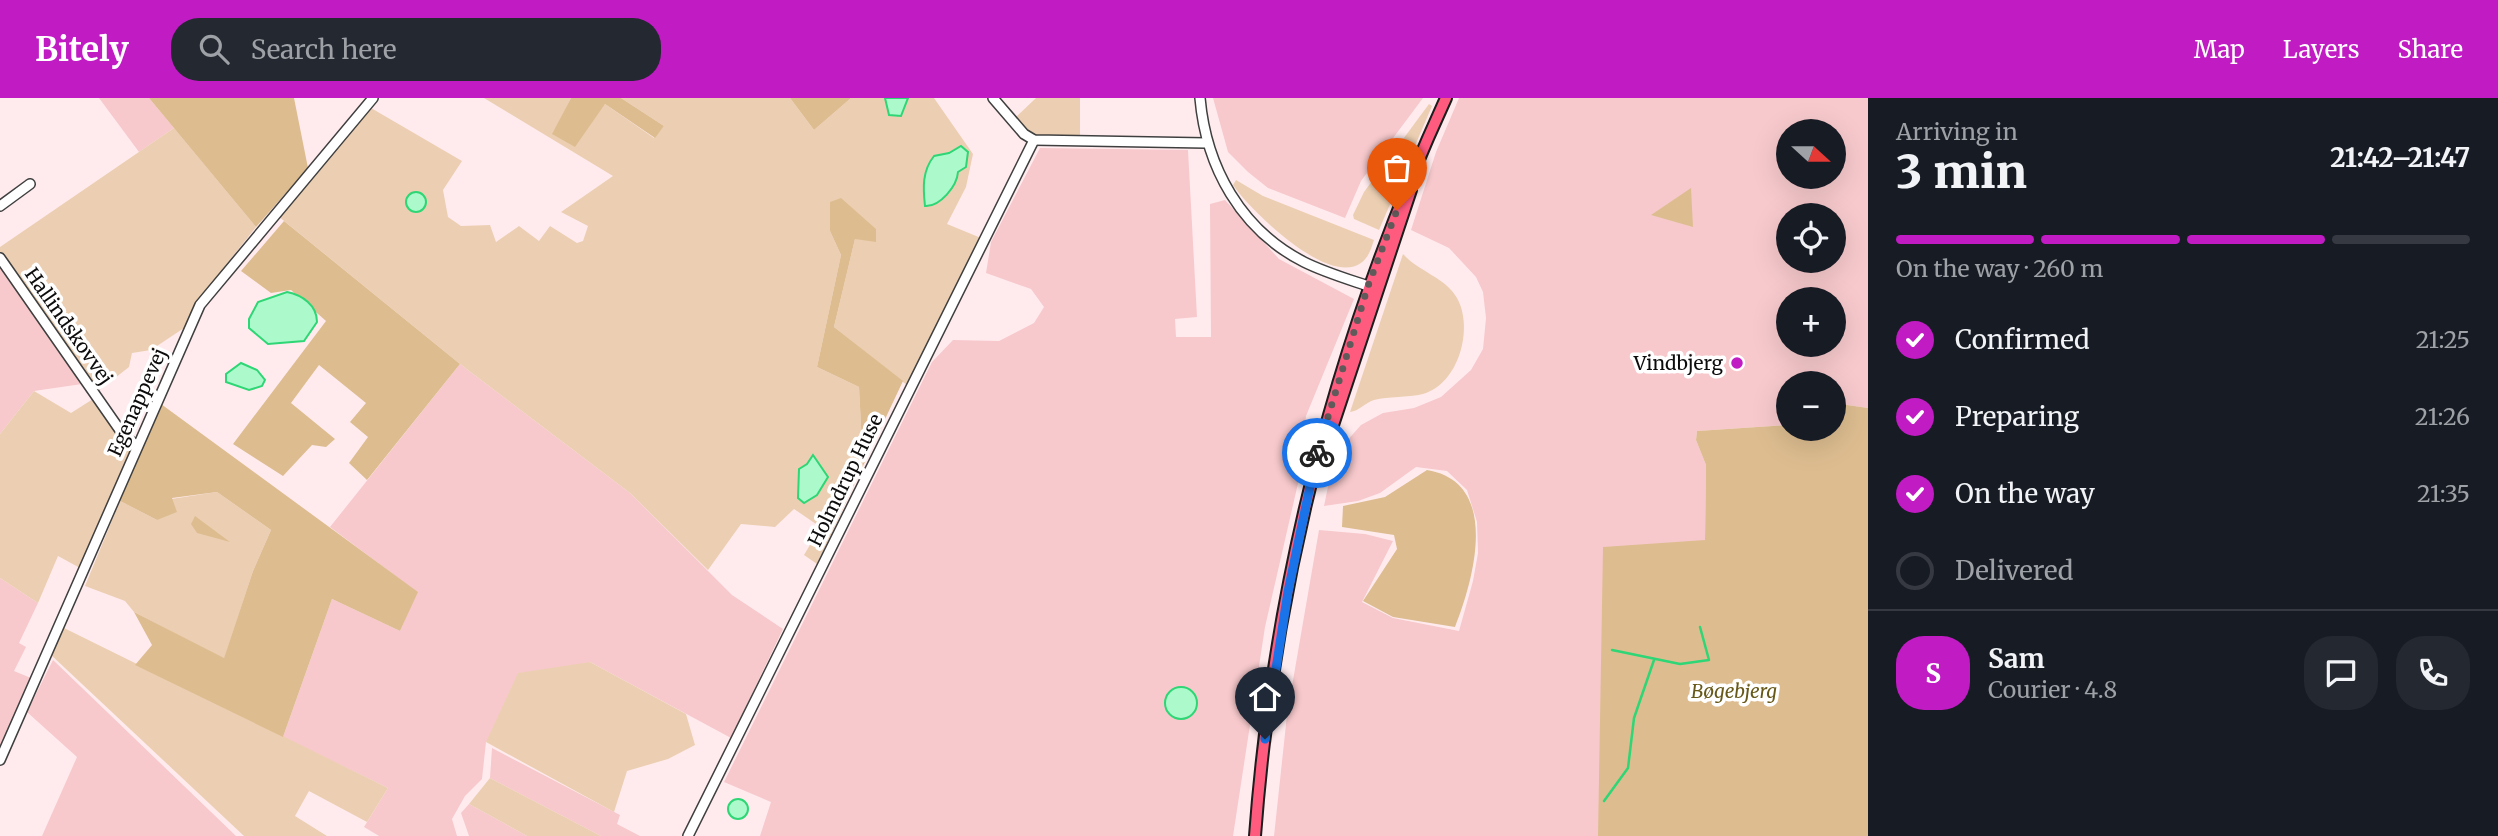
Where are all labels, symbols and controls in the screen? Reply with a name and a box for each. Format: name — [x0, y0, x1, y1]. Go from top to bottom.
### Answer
search box — [171, 18, 661, 81]
text: Bitely — [35, 29, 129, 70]
icon: search — [195, 30, 233, 68]
text: Search here — [251, 33, 397, 66]
text: Map — [2194, 34, 2245, 65]
text: Layers — [2283, 34, 2359, 65]
text: Share — [2397, 34, 2463, 65]
text: Arriving in — [1896, 117, 2018, 146]
north arrow — [1776, 119, 1846, 189]
map controls — [1776, 119, 1846, 441]
pin — [1367, 138, 1427, 210]
text: 21:42–21:47 — [2330, 141, 2470, 174]
text: 3 min — [1896, 143, 2027, 201]
icon: bag — [1378, 149, 1416, 187]
button: locate — [1776, 203, 1846, 273]
text: On the way · 260 m — [1896, 254, 2103, 283]
street label: Hallindskovvej — [20, 263, 118, 389]
button: + — [1776, 287, 1846, 357]
icon: check — [1896, 321, 1934, 359]
text: Confirmed — [1955, 323, 2090, 356]
text: 21:25 — [2416, 325, 2470, 354]
street label: Egenappevej — [102, 344, 172, 460]
place label: Vindbjerg — [1633, 351, 1723, 375]
marker: Vindbjerg — [1729, 355, 1745, 371]
button: − — [1776, 371, 1846, 441]
icon: check — [1896, 398, 1934, 436]
text: Preparing — [1955, 400, 2079, 433]
text: 21:26 — [2415, 402, 2470, 431]
street label: Holmdrup Huse — [803, 410, 888, 550]
courier — [1282, 418, 1352, 488]
icon: bike — [1298, 434, 1336, 472]
icon: check — [1896, 475, 1934, 513]
text: On the way — [1955, 477, 2095, 510]
text: 21:35 — [2417, 479, 2470, 508]
text: Delivered — [1955, 554, 2074, 587]
button: chat — [2304, 636, 2378, 710]
button: phone — [2396, 636, 2470, 710]
text: Sam — [1988, 642, 2045, 675]
text: S — [1925, 657, 1941, 690]
pin — [1235, 667, 1295, 739]
text: Courier · 4.8 — [1988, 675, 2117, 704]
icon: home — [1246, 678, 1284, 716]
park label: Bøgebjerg — [1691, 679, 1777, 703]

